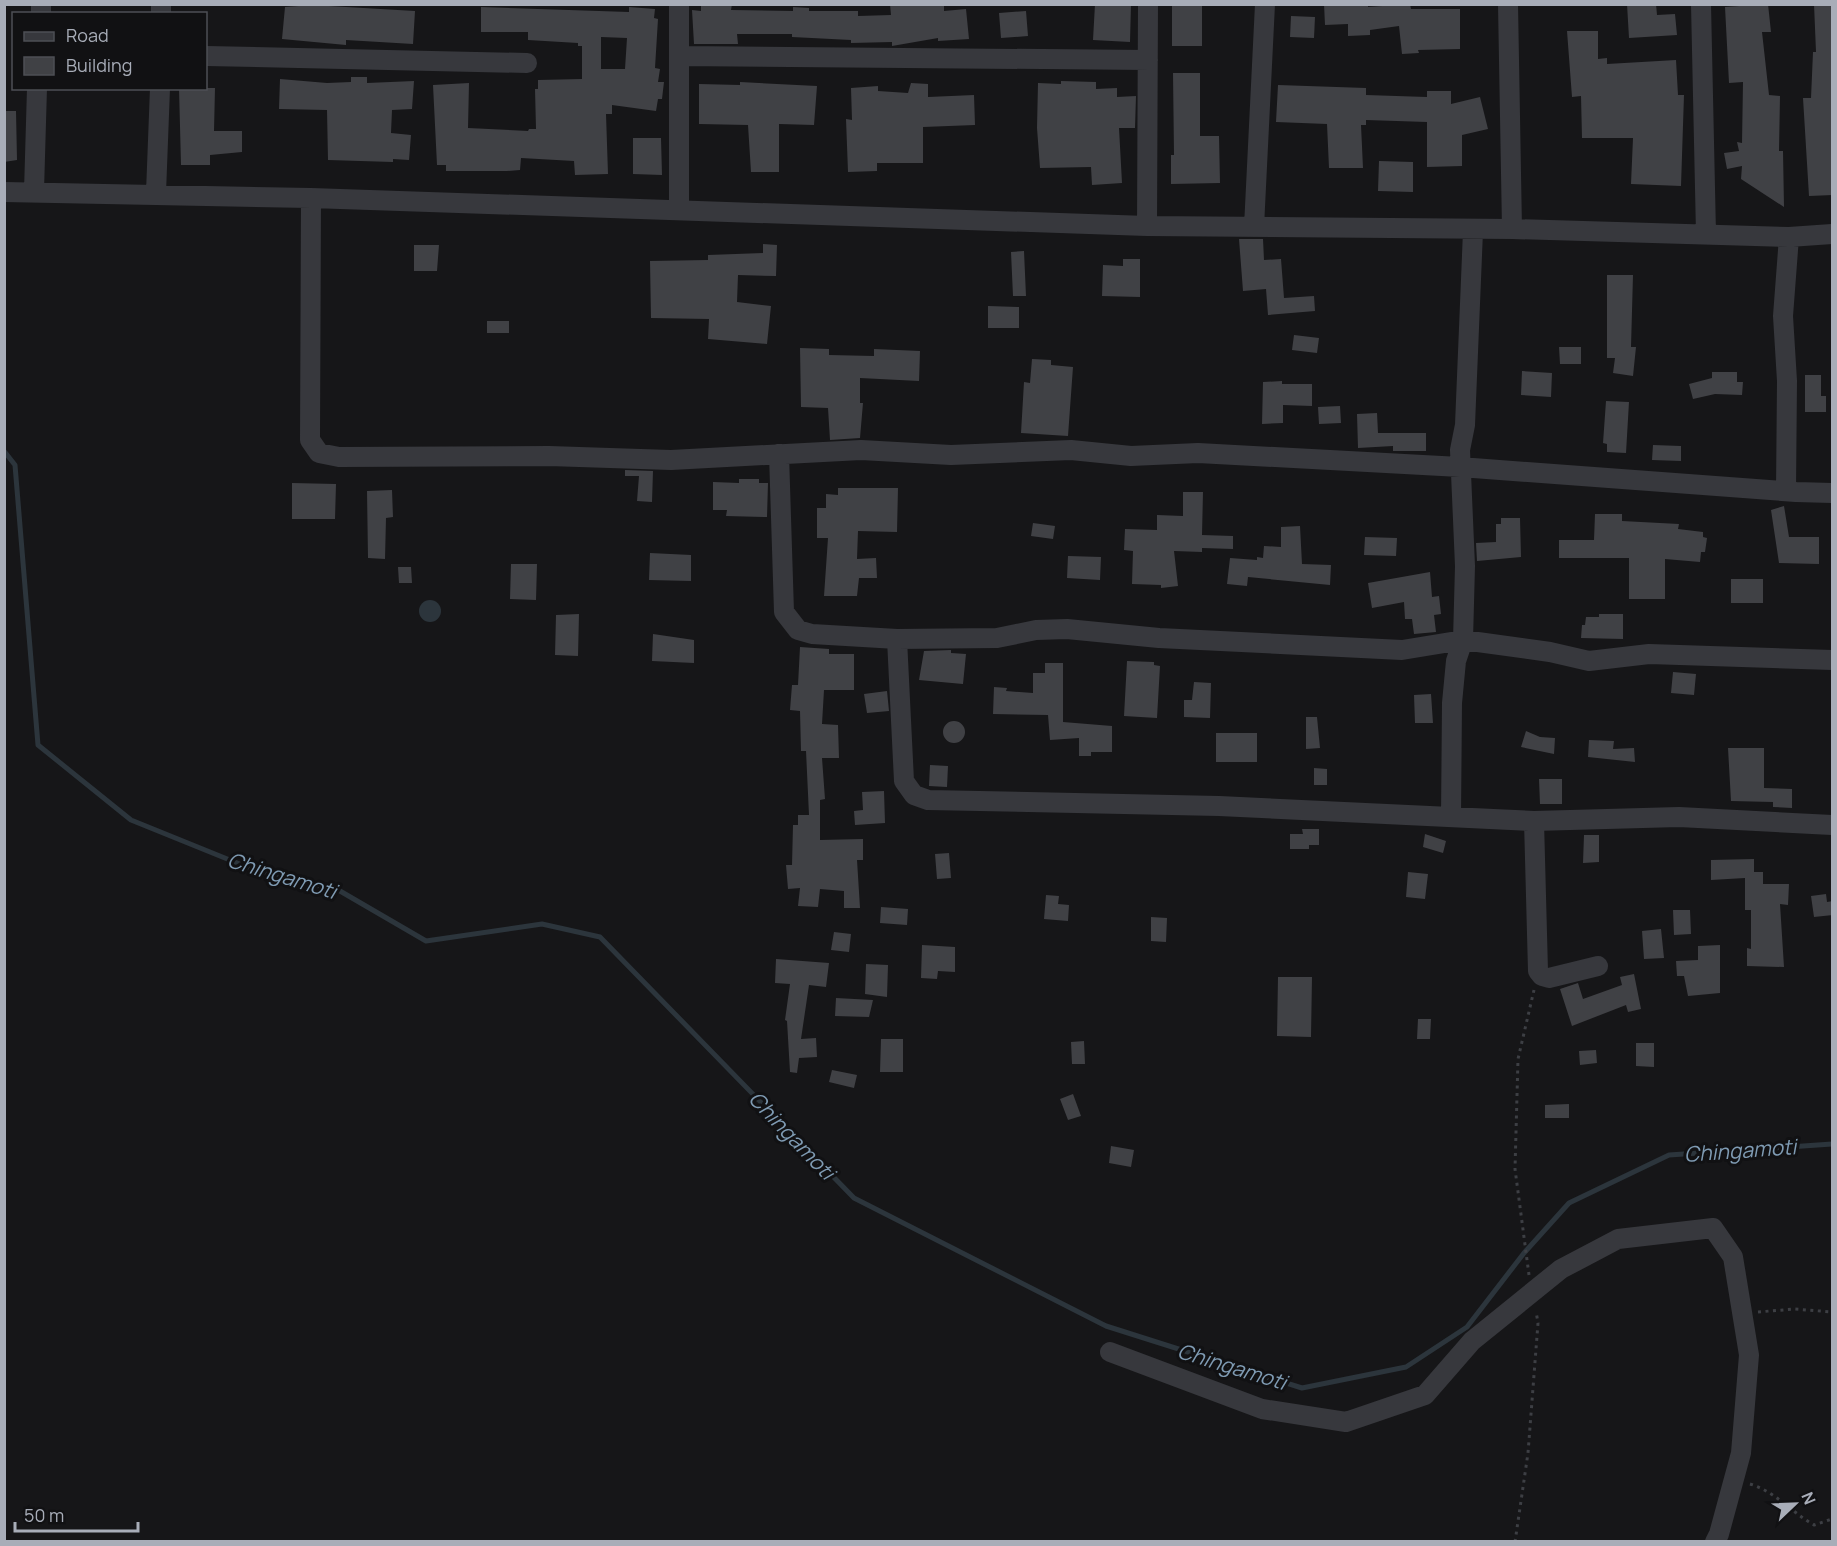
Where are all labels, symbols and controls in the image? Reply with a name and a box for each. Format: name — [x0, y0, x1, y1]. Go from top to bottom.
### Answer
legend — [12, 12, 207, 90]
text: Road — [66, 23, 109, 47]
text: Building — [66, 53, 132, 77]
water label: Chingamoti — [224, 845, 343, 906]
water label: Chingamoti — [743, 1085, 843, 1187]
water label: Chingamoti — [1683, 1132, 1800, 1168]
water label: Chingamoti — [1174, 1336, 1293, 1397]
north arrow — [1765, 1474, 1825, 1534]
text: N — [1796, 1489, 1821, 1508]
scale bar — [15, 1495, 138, 1533]
text: 50 m — [24, 1503, 64, 1527]

